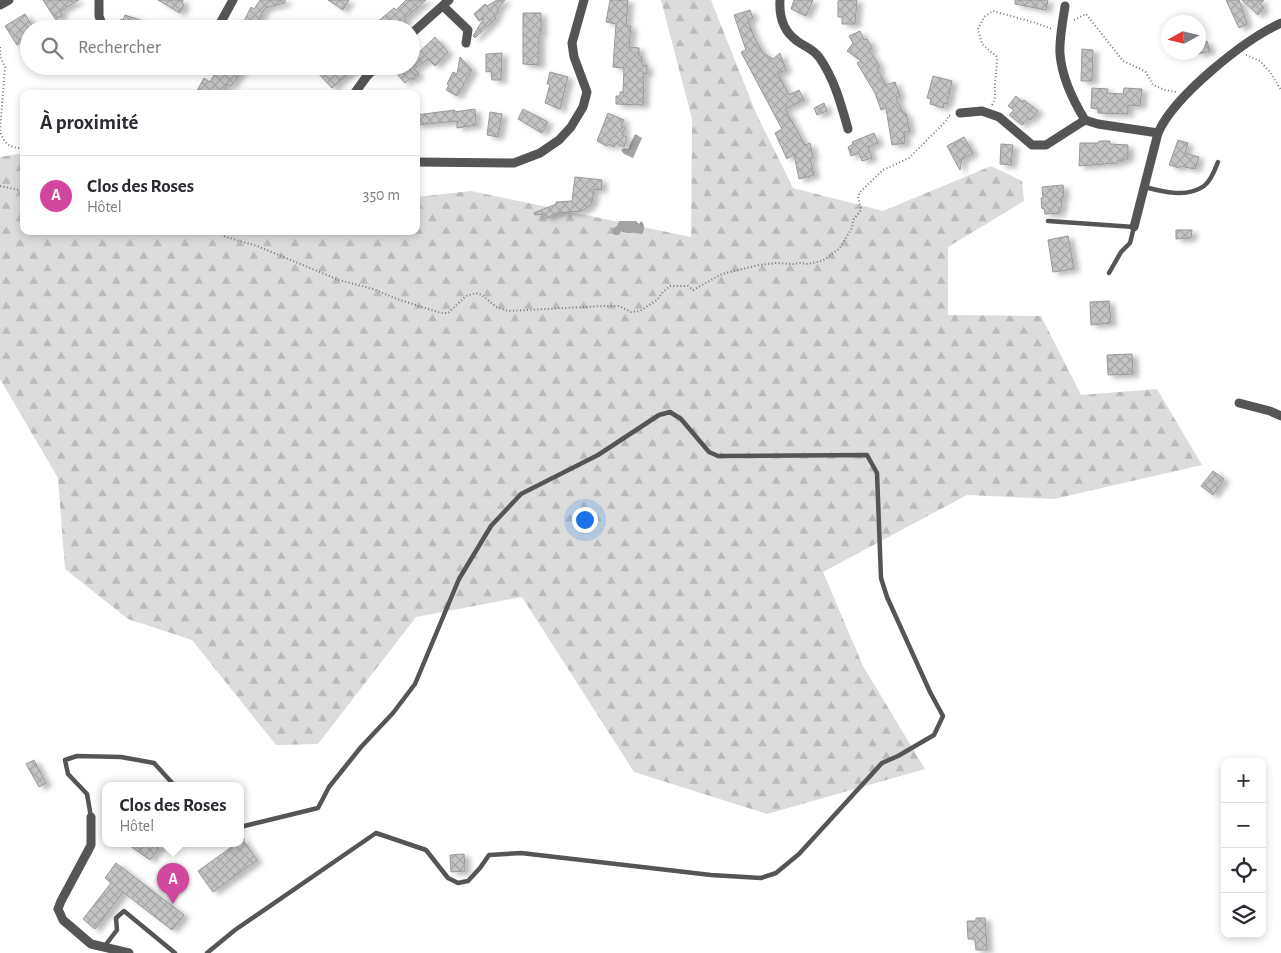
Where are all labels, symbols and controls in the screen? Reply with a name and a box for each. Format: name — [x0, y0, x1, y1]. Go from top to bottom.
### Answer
north arrow — [1161, 15, 1206, 60]
search box — [20, 20, 420, 75]
icon: search — [38, 34, 66, 62]
text: Rechercher — [78, 38, 161, 57]
text: À proximité — [40, 112, 138, 133]
text: Clos des Roses — [87, 177, 194, 196]
text: A — [51, 187, 61, 203]
text: 350 m — [363, 187, 400, 203]
text: Hôtel — [87, 199, 122, 215]
your location — [572, 507, 598, 533]
map controls — [1221, 758, 1266, 938]
button: + — [1221, 758, 1266, 803]
popup — [102, 782, 244, 847]
text: Clos des Roses — [119, 796, 227, 815]
button: − — [1221, 803, 1266, 848]
text: Hôtel — [119, 818, 154, 834]
button: locate — [1221, 848, 1266, 893]
pin: A — [157, 863, 189, 904]
button: layers — [1221, 893, 1266, 938]

